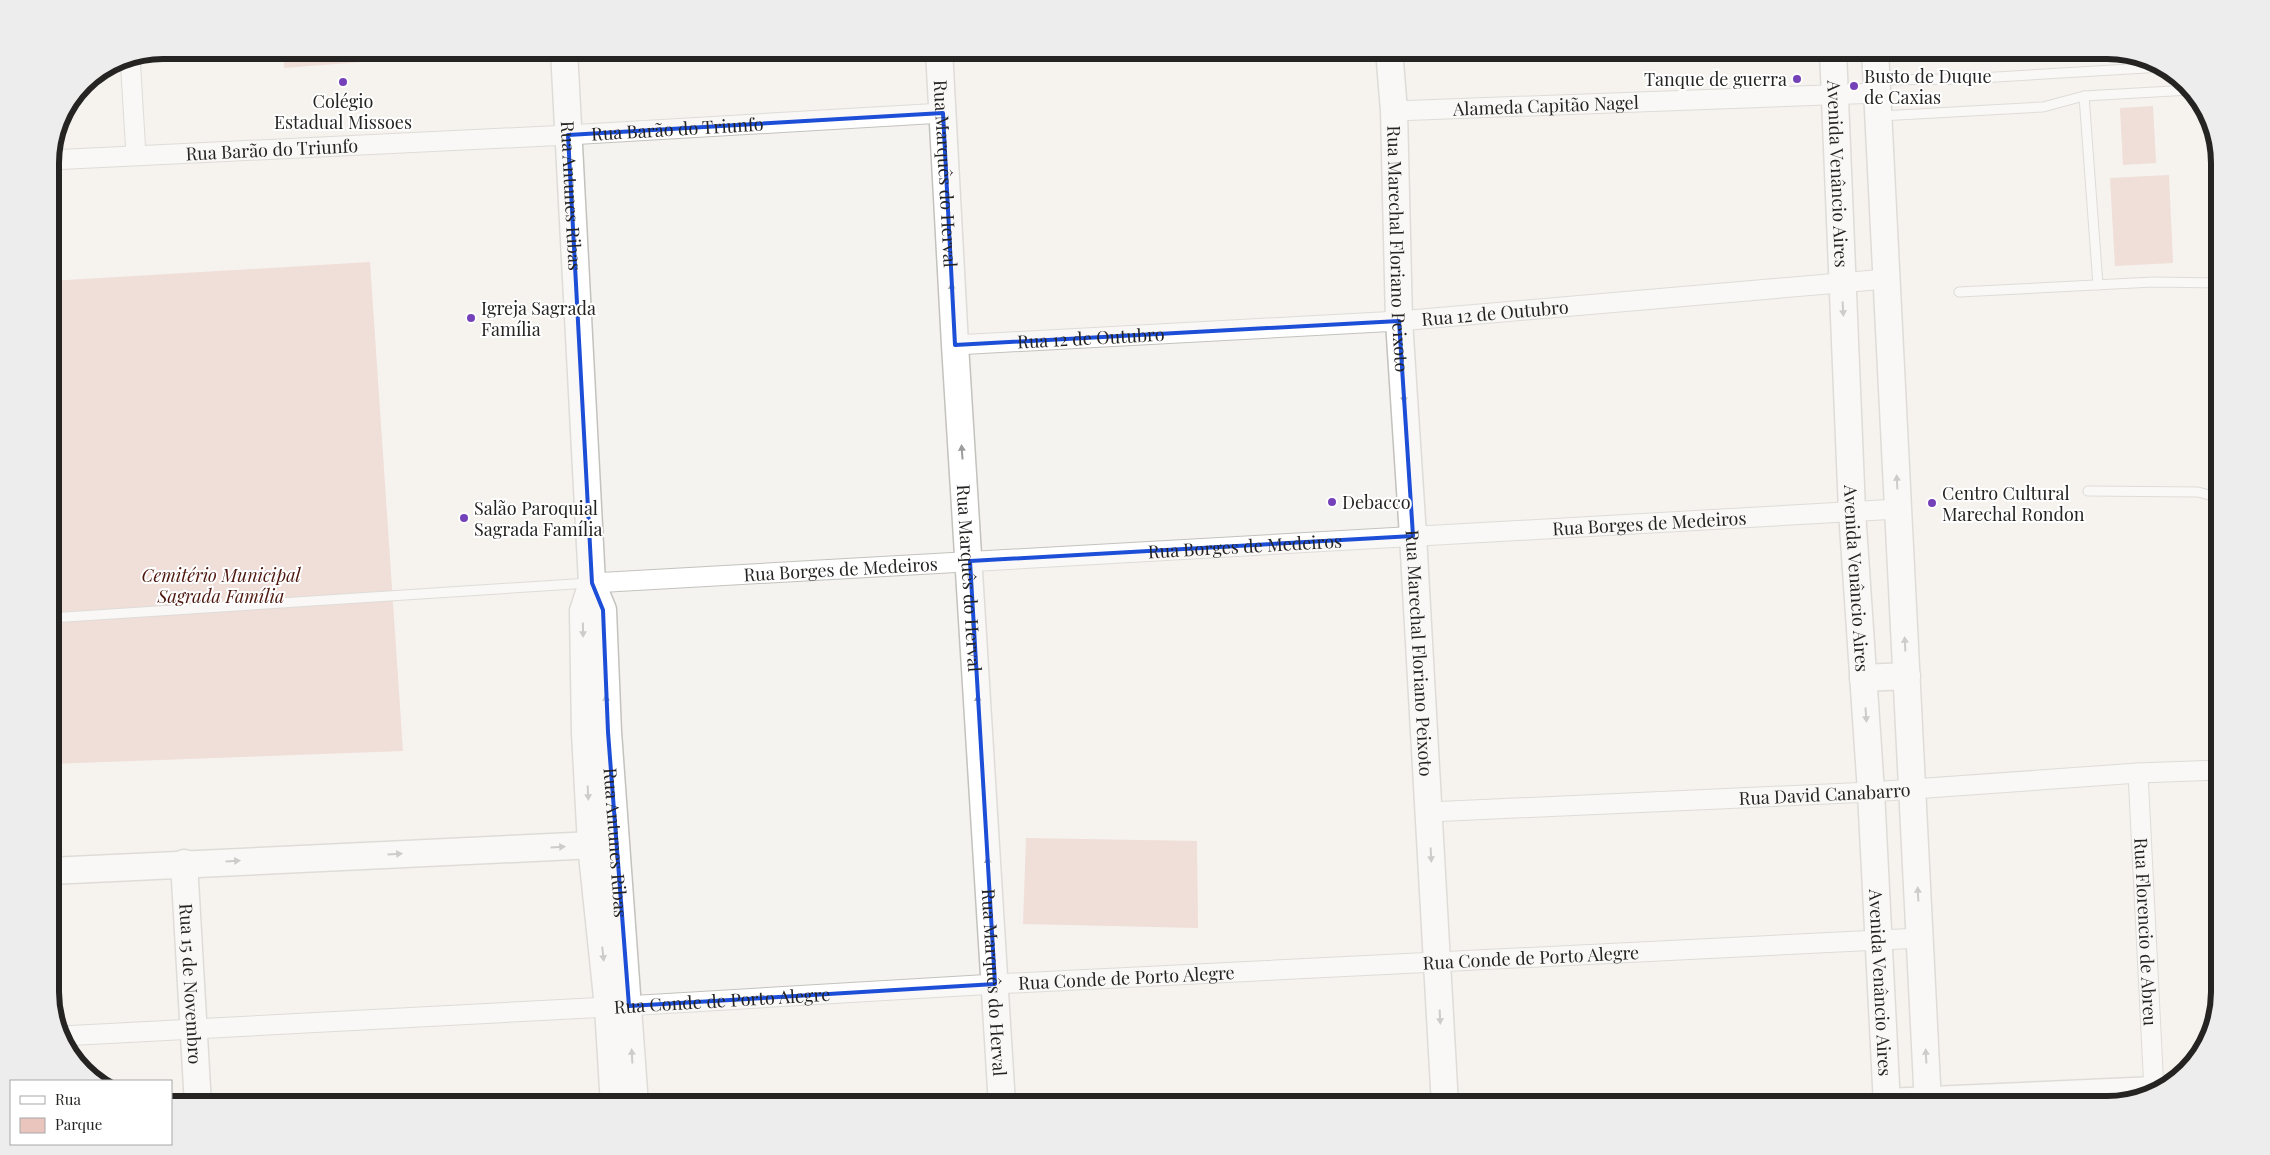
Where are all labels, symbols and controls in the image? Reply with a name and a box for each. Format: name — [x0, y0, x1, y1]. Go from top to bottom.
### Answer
place label: Busto de Duque de Caxias — [1864, 64, 1992, 109]
place label: Tanque de guerra — [1644, 67, 1787, 91]
marker: Tanque de guerra — [1791, 73, 1803, 85]
marker: Colégio Estadual Missoes — [337, 76, 349, 88]
street label: Rua Marquês do Herval — [929, 79, 963, 268]
street label: Avenida Venâncio Aires — [1822, 79, 1854, 268]
marker: Busto de Duque de Caxias — [1848, 80, 1860, 92]
place label: Colégio Estadual Missoes — [274, 89, 412, 134]
street label: Alameda Capitão Nagel — [1452, 90, 1639, 121]
street label: Rua Barão do Triunfo — [590, 112, 764, 146]
street label: Rua Antunes Ribas — [556, 120, 588, 271]
street label: Rua Marechal Floriano Peixoto — [1382, 125, 1414, 373]
street label: Rua Barão do Triunfo — [185, 133, 359, 165]
one-way arrow — [948, 282, 956, 298]
street label: Rua 12 de Outubro — [1420, 294, 1570, 331]
place label: Igreja Sagrada Família — [481, 296, 596, 341]
one-way arrow — [1839, 301, 1847, 317]
marker: Igreja Sagrada Família — [465, 312, 477, 324]
street label: Rua 12 de Outubro — [1016, 322, 1165, 354]
one-way arrow — [1401, 388, 1409, 404]
one-way arrow — [958, 444, 966, 460]
one-way arrow — [1892, 474, 1900, 490]
place label: Centro Cultural Marechal Rondon — [1942, 481, 2085, 526]
street label: Avenida Venâncio Aires — [1839, 483, 1875, 673]
street label: Rua Marquês do Herval — [952, 484, 987, 673]
place label: Debacco — [1342, 490, 1411, 514]
place label: Salão Paroquial Sagrada Família — [474, 496, 602, 541]
marker: Debacco — [1326, 496, 1338, 508]
marker: Centro Cultural Marechal Rondon — [1926, 497, 1938, 509]
street label: Rua Borges de Medeiros — [1552, 506, 1747, 541]
marker: Salão Paroquial Sagrada Família — [458, 512, 470, 524]
street label: Rua Borges de Medeiros — [1147, 529, 1343, 563]
street label: Rua Marechal Floriano Peixoto — [1401, 529, 1439, 777]
street label: Rua Borges de Medeiros — [743, 551, 938, 586]
park label: Cemitério Municipal Sagrada Família — [141, 563, 302, 608]
one-way arrow — [579, 623, 587, 639]
one-way arrow — [1900, 636, 1908, 652]
one-way arrow — [602, 694, 610, 710]
one-way arrow — [973, 694, 981, 710]
one-way arrow — [1862, 708, 1870, 724]
street label: Rua Antunes Ribas — [599, 767, 633, 918]
street label: Rua David Canabarro — [1738, 777, 1911, 810]
one-way arrow — [585, 785, 593, 801]
street label: Rua Florencio de Abreu — [2129, 837, 2163, 1027]
one-way arrow — [550, 843, 566, 851]
one-way arrow — [1428, 847, 1436, 863]
one-way arrow — [388, 850, 404, 858]
one-way arrow — [983, 856, 991, 872]
one-way arrow — [225, 857, 241, 865]
one-way arrow — [1913, 886, 1921, 902]
street label: Rua Marquês do Herval — [977, 888, 1012, 1077]
street label: Avenida Venâncio Aires — [1864, 888, 1898, 1077]
street label: Rua 15 de Novembro — [174, 903, 208, 1065]
street label: Rua Conde de Porto Alegre — [1422, 940, 1640, 975]
one-way arrow — [599, 947, 607, 963]
street label: Rua Conde de Porto Alegre — [1018, 960, 1235, 995]
street label: Rua Conde de Porto Alegre — [613, 982, 831, 1019]
one-way arrow — [1437, 1010, 1445, 1026]
one-way arrow — [627, 1048, 635, 1064]
one-way arrow — [1922, 1048, 1930, 1064]
legend — [10, 1080, 172, 1145]
text: Rua — [55, 1089, 81, 1109]
text: Parque — [55, 1114, 102, 1134]

